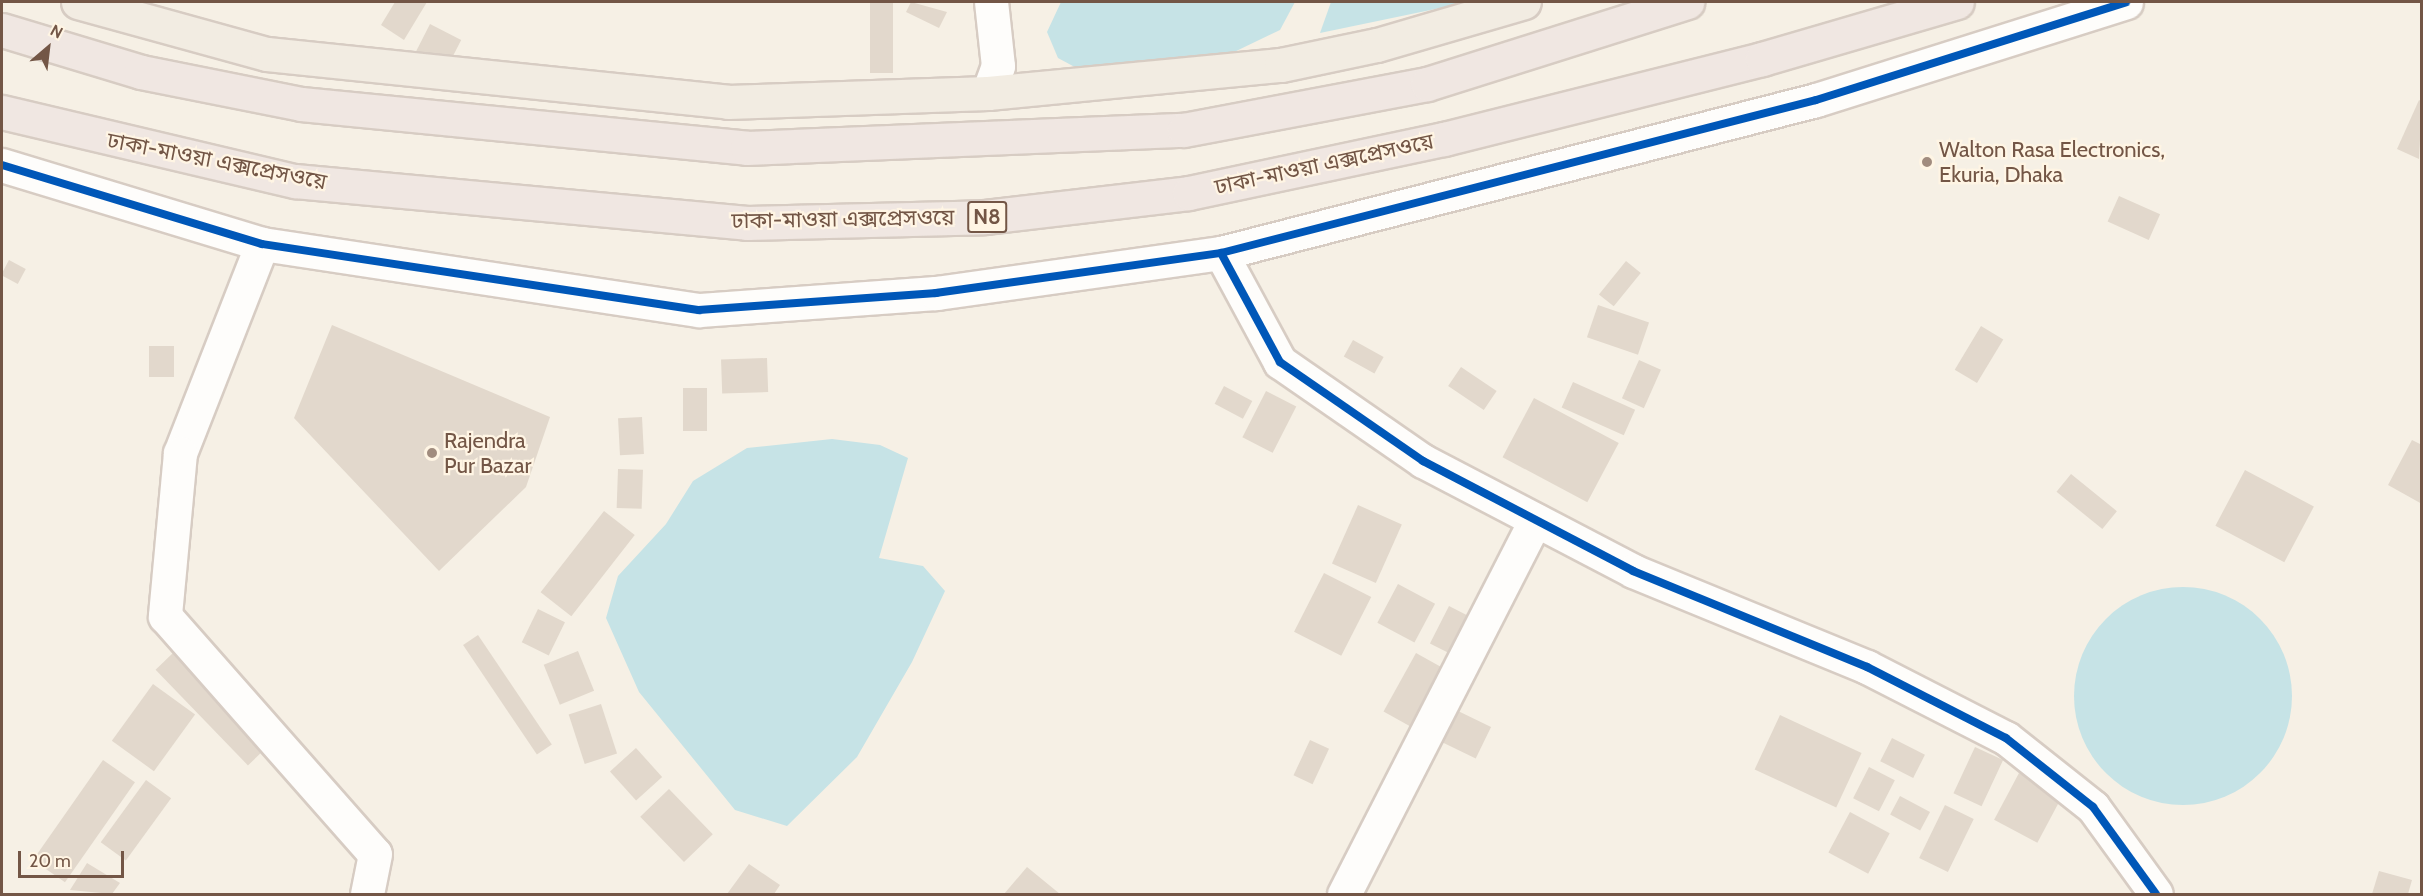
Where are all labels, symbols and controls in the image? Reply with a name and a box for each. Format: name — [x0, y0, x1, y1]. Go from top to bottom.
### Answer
north arrow — [18, 18, 78, 78]
text: N — [47, 21, 66, 43]
street label: ঢাকা-মাওয়া এক্সপ্রেসওয়ে — [105, 127, 329, 195]
street label: ঢাকা-মাওয়া এক্সপ্রেসওয়ে — [1212, 128, 1436, 200]
place label: Walton Rasa Electronics, Ekuria, Dhaka — [1939, 136, 2165, 188]
marker: Walton Rasa Electronics, Ekuria, Dhaka — [1920, 155, 1934, 169]
road number: N8 — [966, 199, 1008, 235]
street label: ঢাকা-মাওয়া এক্সপ্রেসওয়ে — [731, 204, 955, 234]
place label: Rajendra Pur Bazar — [444, 427, 531, 478]
marker: Rajendra Pur Bazar — [425, 446, 439, 460]
scale bar — [21, 839, 128, 877]
text: 20 m — [29, 850, 71, 872]

